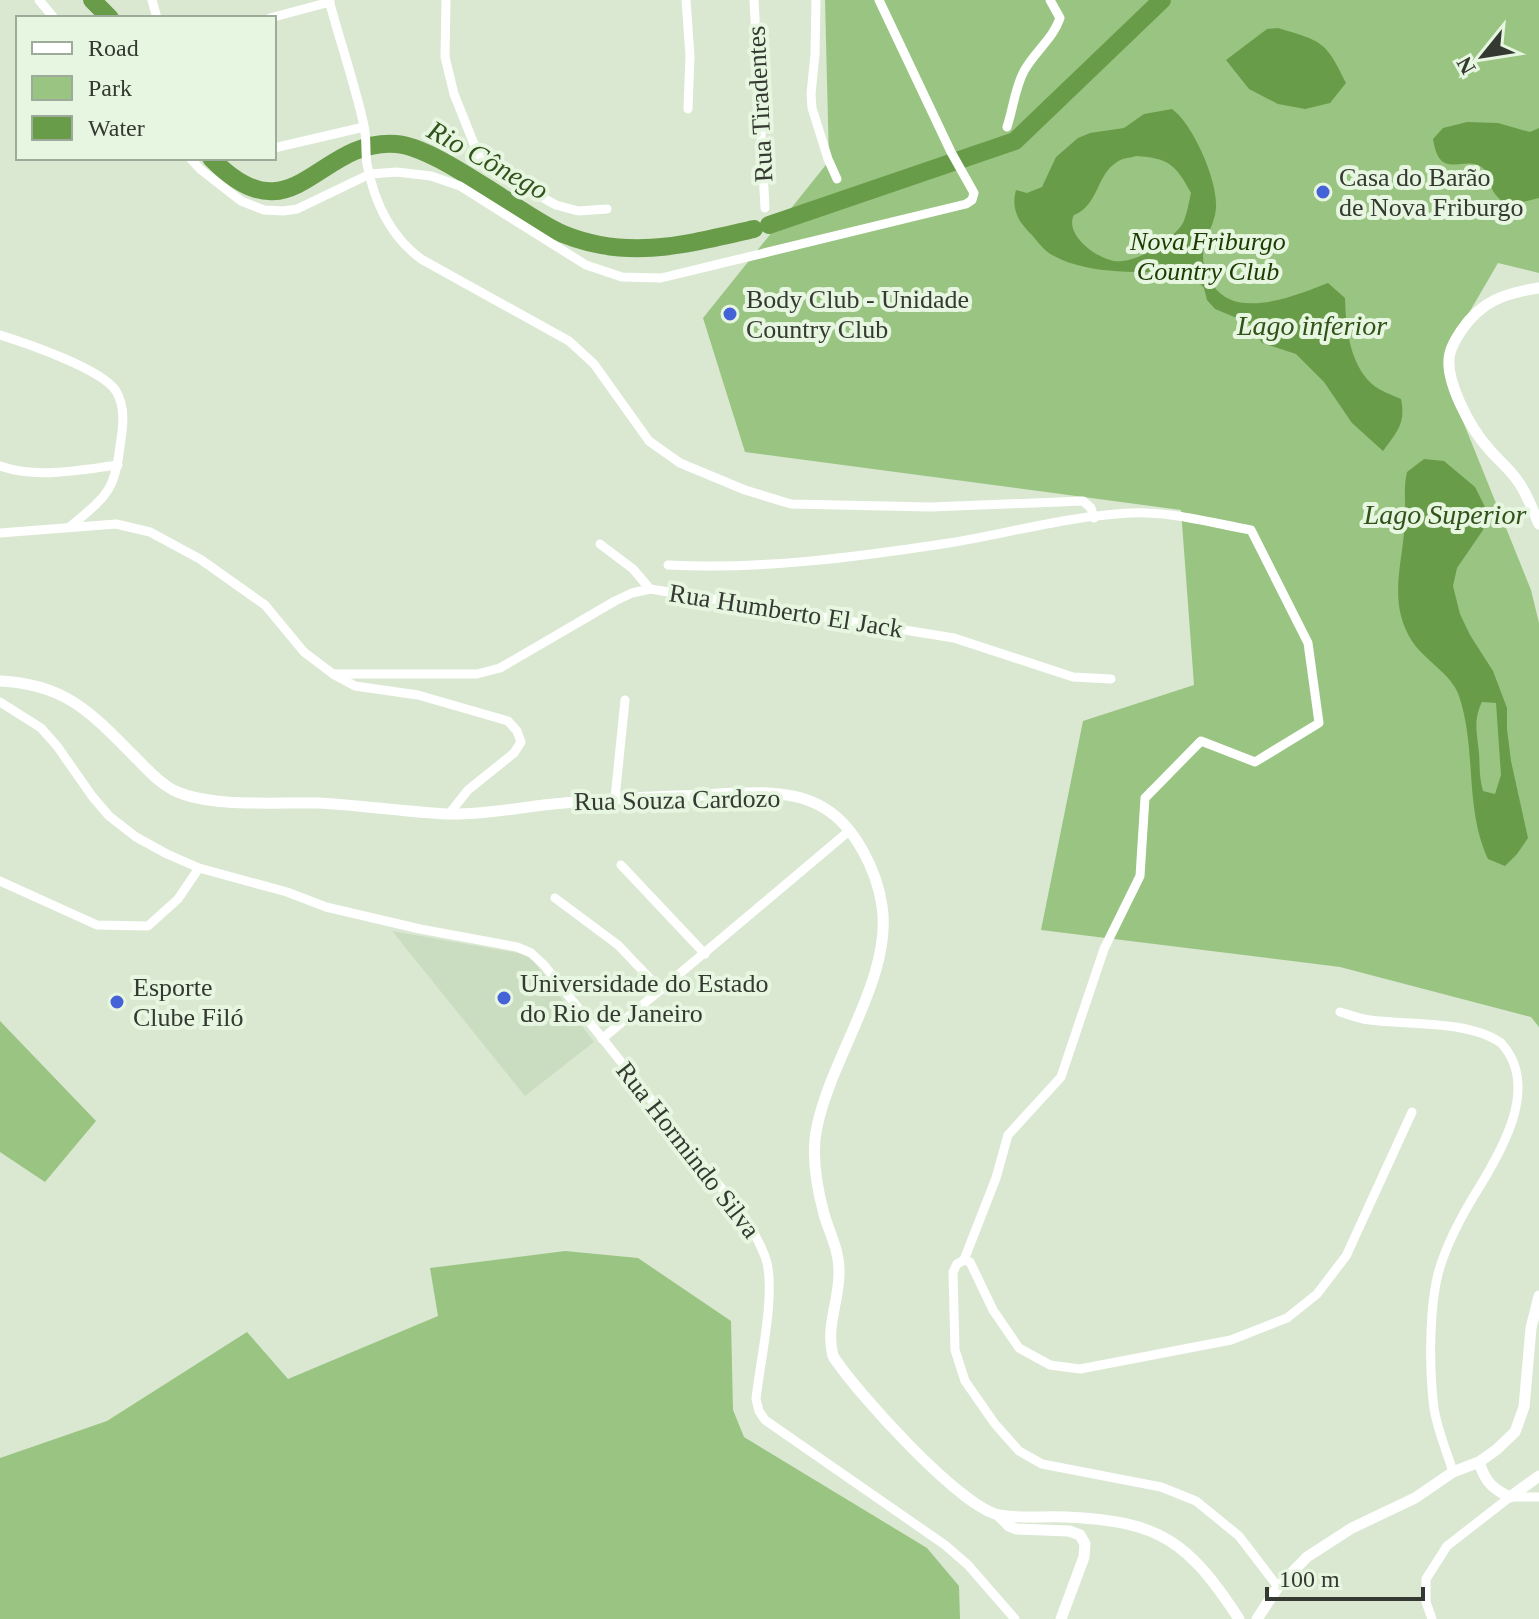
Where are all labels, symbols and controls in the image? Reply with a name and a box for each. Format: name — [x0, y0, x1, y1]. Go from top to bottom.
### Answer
legend — [16, 16, 276, 160]
north arrow — [1443, 16, 1523, 96]
street label: Rua Tiradentes — [741, 25, 779, 183]
text: Road — [88, 35, 139, 61]
text: N — [1451, 53, 1481, 79]
text: Park — [88, 75, 132, 101]
water label: Rio Cônego — [421, 114, 554, 206]
text: Water — [88, 115, 145, 141]
place label: Casa do Barão de Nova Friburgo — [1339, 163, 1523, 222]
marker: Casa do Barão de Nova Friburgo — [1314, 183, 1332, 201]
park label: Nova Friburgo Country Club — [1129, 227, 1286, 286]
place label: Body Club - Unidade Country Club — [746, 285, 969, 344]
marker: Body Club - Unidade Country Club — [721, 305, 739, 323]
water label: Lago inferior — [1236, 310, 1387, 341]
water label: Lago Superior — [1363, 499, 1526, 530]
street label: Rua Humberto El Jack — [667, 578, 905, 644]
street label: Rua Souza Cardozo — [574, 784, 780, 816]
place label: Universidade do Estado do Rio de Janeiro — [520, 969, 768, 1028]
place label: Esporte Clube Filó — [133, 973, 244, 1032]
marker: Universidade do Estado do Rio de Janeiro — [495, 989, 513, 1007]
marker: Esporte Clube Filó — [108, 993, 126, 1011]
street label: Rua Hormindo Silva — [610, 1056, 766, 1244]
scale bar — [1267, 1551, 1423, 1601]
text: 100 m — [1279, 1566, 1340, 1592]

